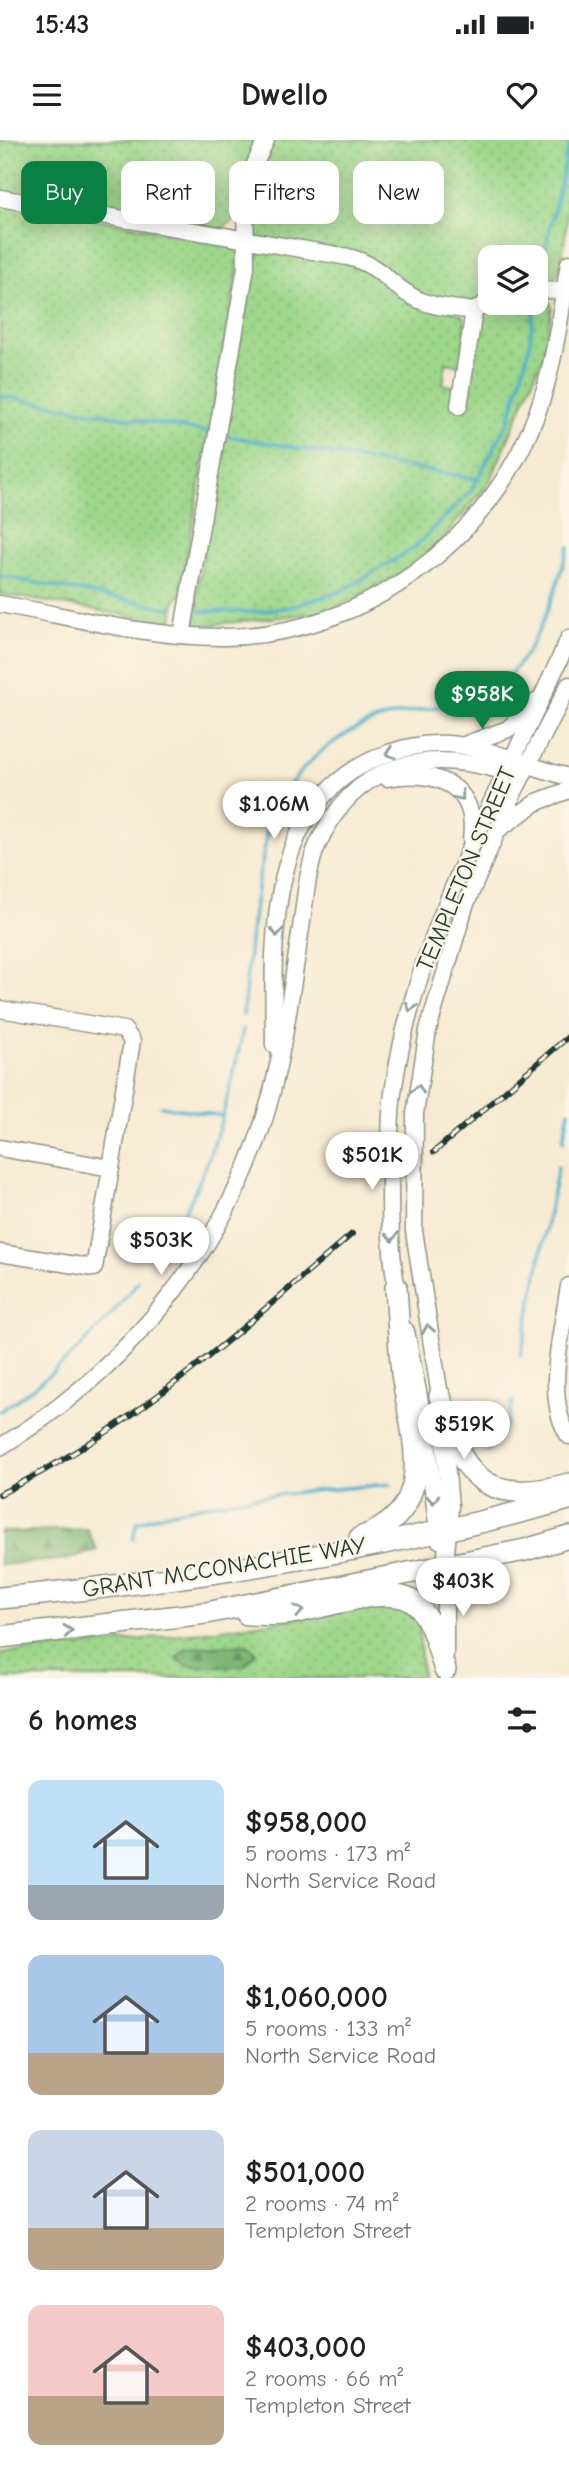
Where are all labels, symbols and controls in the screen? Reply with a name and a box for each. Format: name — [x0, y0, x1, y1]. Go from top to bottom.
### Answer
text: 15:43 — [35, 10, 89, 40]
icon: menu — [28, 76, 66, 114]
text: Dwello — [241, 76, 328, 113]
icon: heart — [503, 76, 541, 114]
chip: Buy — [21, 161, 107, 224]
chip: Rent — [121, 161, 215, 224]
chip: Filters — [229, 161, 339, 224]
chip: New — [353, 161, 444, 224]
map controls — [478, 245, 548, 315]
button: layers — [478, 245, 548, 315]
pin: $958K — [433, 672, 531, 731]
text: $958K — [451, 680, 513, 707]
one-way arrow — [385, 745, 397, 759]
street label: TEMPLETON STREET — [410, 762, 522, 975]
pin: $1.06M — [217, 782, 331, 841]
one-way arrow — [451, 788, 464, 800]
text: $1.06M — [239, 790, 309, 817]
one-way arrow — [270, 927, 285, 938]
one-way arrow — [405, 1001, 419, 1013]
one-way arrow — [411, 1083, 426, 1095]
pin: $501K — [323, 1132, 421, 1192]
text: $501K — [341, 1141, 403, 1168]
pin: $503K — [112, 1218, 210, 1277]
text: $503K — [129, 1226, 193, 1253]
one-way arrow — [384, 1232, 399, 1243]
one-way arrow — [421, 1323, 436, 1334]
pin: $519K — [415, 1402, 513, 1461]
text: $519K — [434, 1410, 494, 1437]
one-way arrow — [425, 1494, 440, 1505]
street label: GRANT MCCONACHIE WAY — [80, 1531, 368, 1603]
pin: $403K — [414, 1558, 512, 1618]
text: $403K — [432, 1567, 494, 1594]
one-way arrow — [293, 1604, 305, 1619]
one-way arrow — [63, 1624, 74, 1639]
icon: filters — [503, 1701, 541, 1739]
text: 6 homes — [28, 1703, 137, 1738]
text: $958,000 — [245, 1805, 367, 1840]
icon: home — [84, 1808, 168, 1892]
text: 5 rooms · 173 m² — [245, 1840, 410, 1867]
text: North Service Road — [245, 1867, 436, 1894]
text: $1,060,000 — [245, 1980, 388, 2015]
icon: home — [84, 1983, 168, 2067]
text: 5 rooms · 133 m² — [245, 2015, 411, 2042]
text: North Service Road — [245, 2042, 436, 2069]
text: $501,000 — [245, 2155, 365, 2190]
icon: home — [84, 2158, 168, 2242]
text: 2 rooms · 74 m² — [245, 2190, 398, 2217]
text: Templeton Street — [245, 2217, 411, 2244]
text: $403,000 — [245, 2330, 366, 2365]
icon: home — [84, 2333, 168, 2417]
text: 2 rooms · 66 m² — [245, 2365, 403, 2392]
text: Templeton Street — [245, 2392, 411, 2419]

